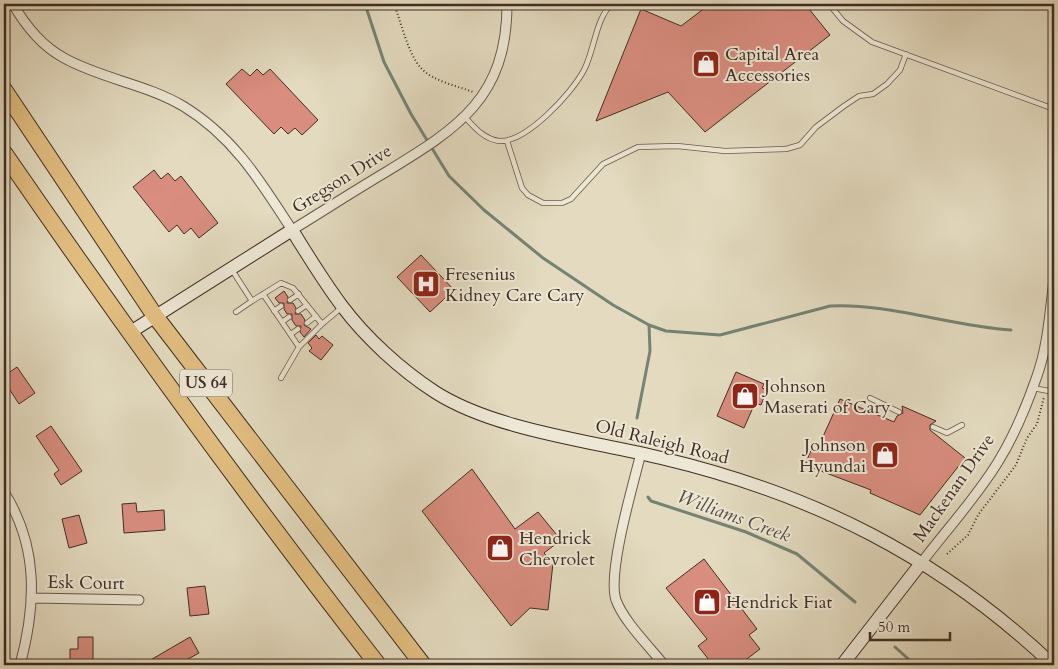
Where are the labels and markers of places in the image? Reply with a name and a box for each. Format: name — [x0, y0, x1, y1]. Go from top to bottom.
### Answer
place label: Capital Area Accessories — [725, 42, 820, 88]
shop icon: Capital Area Accessories — [691, 49, 721, 79]
place label: Fresenius Kidney Care Cary — [445, 262, 585, 308]
hospital icon: Fresenius Kidney Care Cary — [411, 269, 441, 299]
place label: Johnson Maserati of Cary — [761, 374, 891, 420]
shop icon: Johnson Maserati of Cary — [730, 381, 760, 411]
place label: Johnson Hyundai — [799, 433, 867, 479]
shop icon: Johnson Hyundai — [870, 440, 900, 470]
place label: Hendrick Chevrolet — [519, 526, 595, 572]
shop icon: Hendrick Chevrolet — [485, 533, 515, 563]
shop icon: Hendrick Fiat — [692, 587, 722, 617]
place label: Hendrick Fiat — [726, 590, 832, 615]

